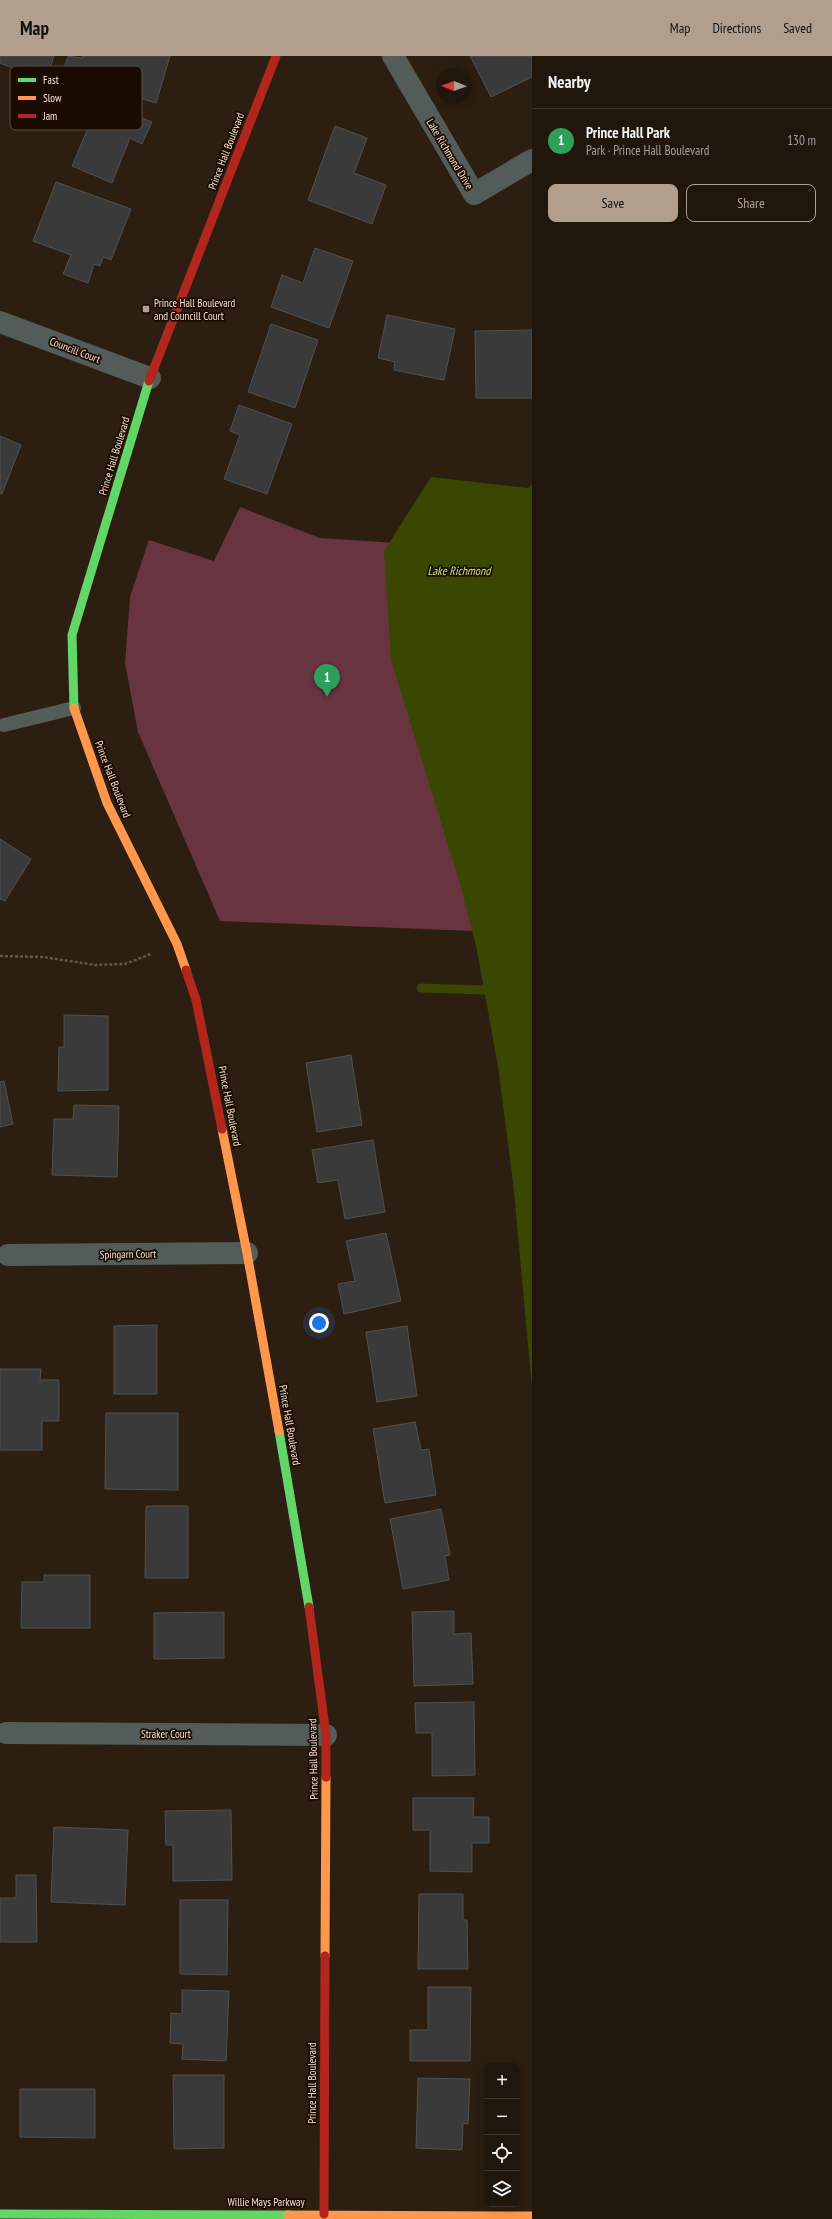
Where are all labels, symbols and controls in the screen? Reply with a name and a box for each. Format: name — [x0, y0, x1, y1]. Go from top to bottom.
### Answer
text: Map — [20, 16, 49, 40]
text: Map — [670, 19, 690, 37]
text: Directions — [712, 19, 761, 37]
text: Saved — [783, 19, 812, 37]
legend — [10, 66, 142, 130]
north arrow — [436, 68, 472, 104]
text: Nearby — [548, 71, 591, 93]
text: Fast — [43, 73, 59, 87]
text: Slow — [43, 91, 62, 105]
text: Jam — [42, 109, 57, 123]
street label: Prince Hall Boulevard — [205, 110, 247, 191]
street label: Lake Richmond Drive — [423, 116, 477, 192]
text: Prince Hall Park — [586, 123, 670, 142]
text: 1 — [558, 132, 564, 149]
text: 130 m — [787, 132, 816, 149]
text: Park · Prince Hall Boulevard — [586, 142, 709, 159]
button: Save — [548, 184, 678, 222]
button: Share — [686, 184, 816, 222]
place label: Prince Hall Boulevard and Councill Court — [154, 296, 236, 323]
marker: Prince Hall Boulevard and Councill Court — [141, 304, 151, 314]
street label: Councill Court — [48, 334, 102, 366]
street label: Prince Hall Boulevard — [95, 415, 133, 497]
water label: Lake Richmond — [427, 563, 492, 578]
pin: 1 — [314, 664, 340, 697]
street label: Prince Hall Boulevard — [92, 739, 134, 820]
street label: Prince Hall Boulevard — [215, 1065, 245, 1147]
street label: Spingarn Court — [100, 1247, 156, 1261]
your location — [309, 1313, 329, 1333]
street label: Prince Hall Boulevard — [276, 1384, 304, 1466]
street label: Prince Hall Boulevard — [305, 1718, 321, 1800]
street label: Straker Court — [141, 1727, 191, 1741]
street label: Prince Hall Boulevard — [305, 2042, 319, 2124]
map controls — [484, 2063, 520, 2207]
button: + — [484, 2063, 520, 2099]
button: − — [484, 2099, 520, 2135]
button: locate — [484, 2135, 520, 2171]
button: layers — [484, 2171, 520, 2207]
street label: Willie Mays Parkway — [227, 2195, 305, 2209]

